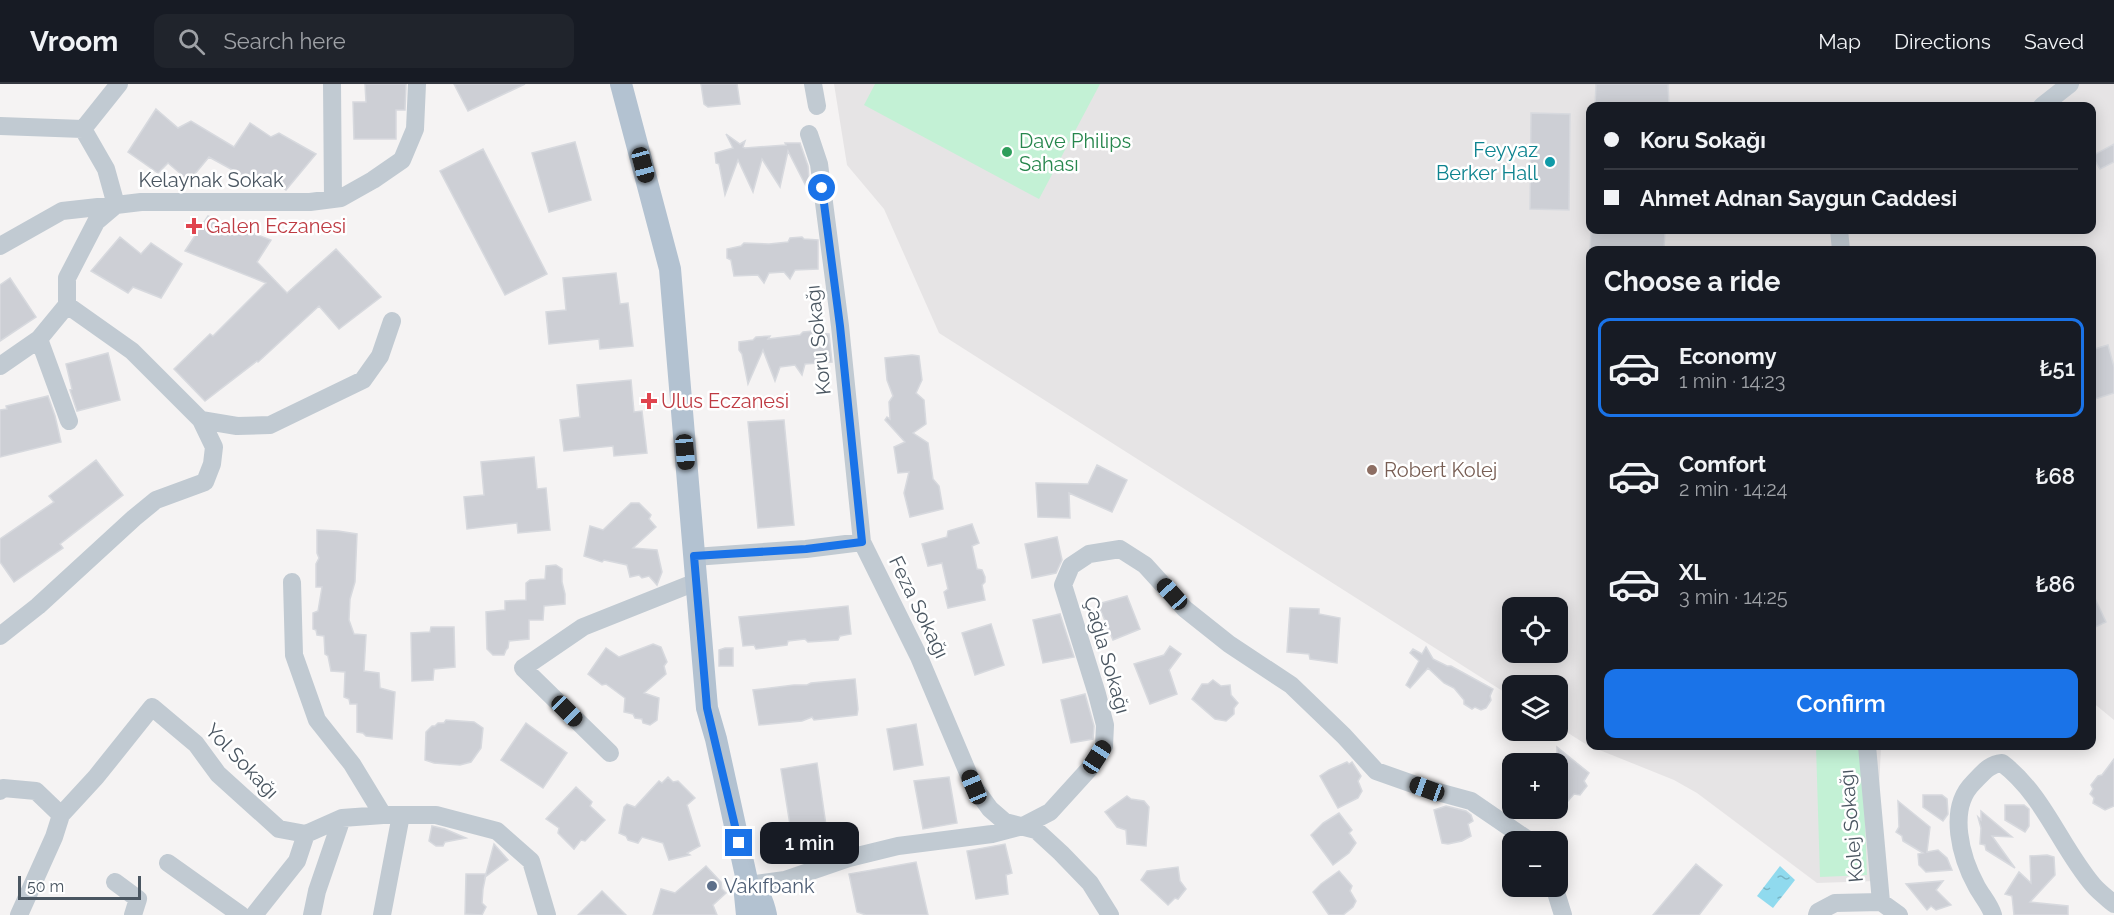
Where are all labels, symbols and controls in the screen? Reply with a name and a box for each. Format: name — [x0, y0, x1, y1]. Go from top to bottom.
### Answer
search box — [154, 14, 574, 68]
text: Vroom — [30, 25, 118, 58]
icon: search — [175, 25, 208, 58]
text: Search here — [223, 28, 346, 54]
text: Map — [1818, 29, 1861, 54]
text: Directions — [1894, 29, 1991, 54]
text: Saved — [2024, 29, 2084, 54]
text: Koru Sokağı — [1640, 127, 1766, 153]
place label: Dave Philips Sahası — [1019, 129, 1131, 176]
place label: Feyyaz Berker Hall — [1436, 138, 1539, 185]
car — [630, 145, 656, 185]
marker: Dave Philips Sahası — [1000, 145, 1014, 159]
marker: Feyyaz Berker Hall — [1543, 155, 1557, 169]
street label: Kelaynak Sokak — [138, 168, 284, 192]
route start — [808, 174, 835, 201]
text: Ahmet Adnan Saygun Caddesi — [1640, 185, 1957, 211]
place label: Galen Eczanesi — [206, 214, 346, 238]
marker: Galen Eczanesi — [187, 219, 201, 233]
text: Choose a ride — [1604, 266, 1780, 297]
street label: Koru Sokağı — [800, 284, 836, 396]
icon: car — [1607, 341, 1661, 395]
text: Economy — [1679, 343, 1777, 369]
text: ₺51 — [2039, 355, 2075, 381]
text: 1 min · 14:23 — [1679, 369, 1785, 393]
place label: Ulus Eczanesi — [661, 389, 789, 413]
marker: Ulus Eczanesi — [642, 394, 656, 408]
car — [674, 433, 696, 471]
icon: car — [1607, 449, 1661, 503]
text: Comfort — [1679, 451, 1766, 477]
place label: Robert Kolej — [1384, 458, 1497, 482]
marker: Robert Kolej — [1365, 463, 1379, 477]
text: ₺68 — [2035, 463, 2075, 489]
text: 2 min · 14:24 — [1679, 477, 1787, 501]
street label: Feza Sokağı — [884, 552, 954, 662]
icon: car — [1607, 557, 1661, 611]
text: XL — [1679, 559, 1706, 585]
text: ₺86 — [2035, 571, 2075, 597]
car — [1153, 575, 1191, 613]
text: 3 min · 14:25 — [1679, 585, 1788, 609]
street label: Çağla Sokağı — [1079, 594, 1135, 716]
map controls — [1502, 597, 1568, 897]
button: locate — [1502, 597, 1568, 663]
button: Confirm — [1604, 669, 2078, 738]
button: layers — [1502, 675, 1568, 741]
car — [548, 692, 586, 730]
street label: Yol Sokağı — [200, 718, 284, 804]
car — [1080, 737, 1114, 777]
button: + — [1502, 753, 1568, 819]
car — [959, 767, 989, 807]
street label: Kolej Sokağı — [1834, 769, 1868, 883]
car — [1407, 774, 1447, 804]
callout: 1 min — [760, 822, 859, 864]
route end — [725, 829, 752, 856]
text: 1 min — [785, 831, 834, 855]
button: − — [1502, 831, 1568, 897]
scale bar — [18, 873, 141, 900]
place label: Vakıfbank — [724, 874, 815, 898]
text: 50 m — [27, 877, 64, 896]
marker: Vakıfbank — [705, 879, 719, 893]

